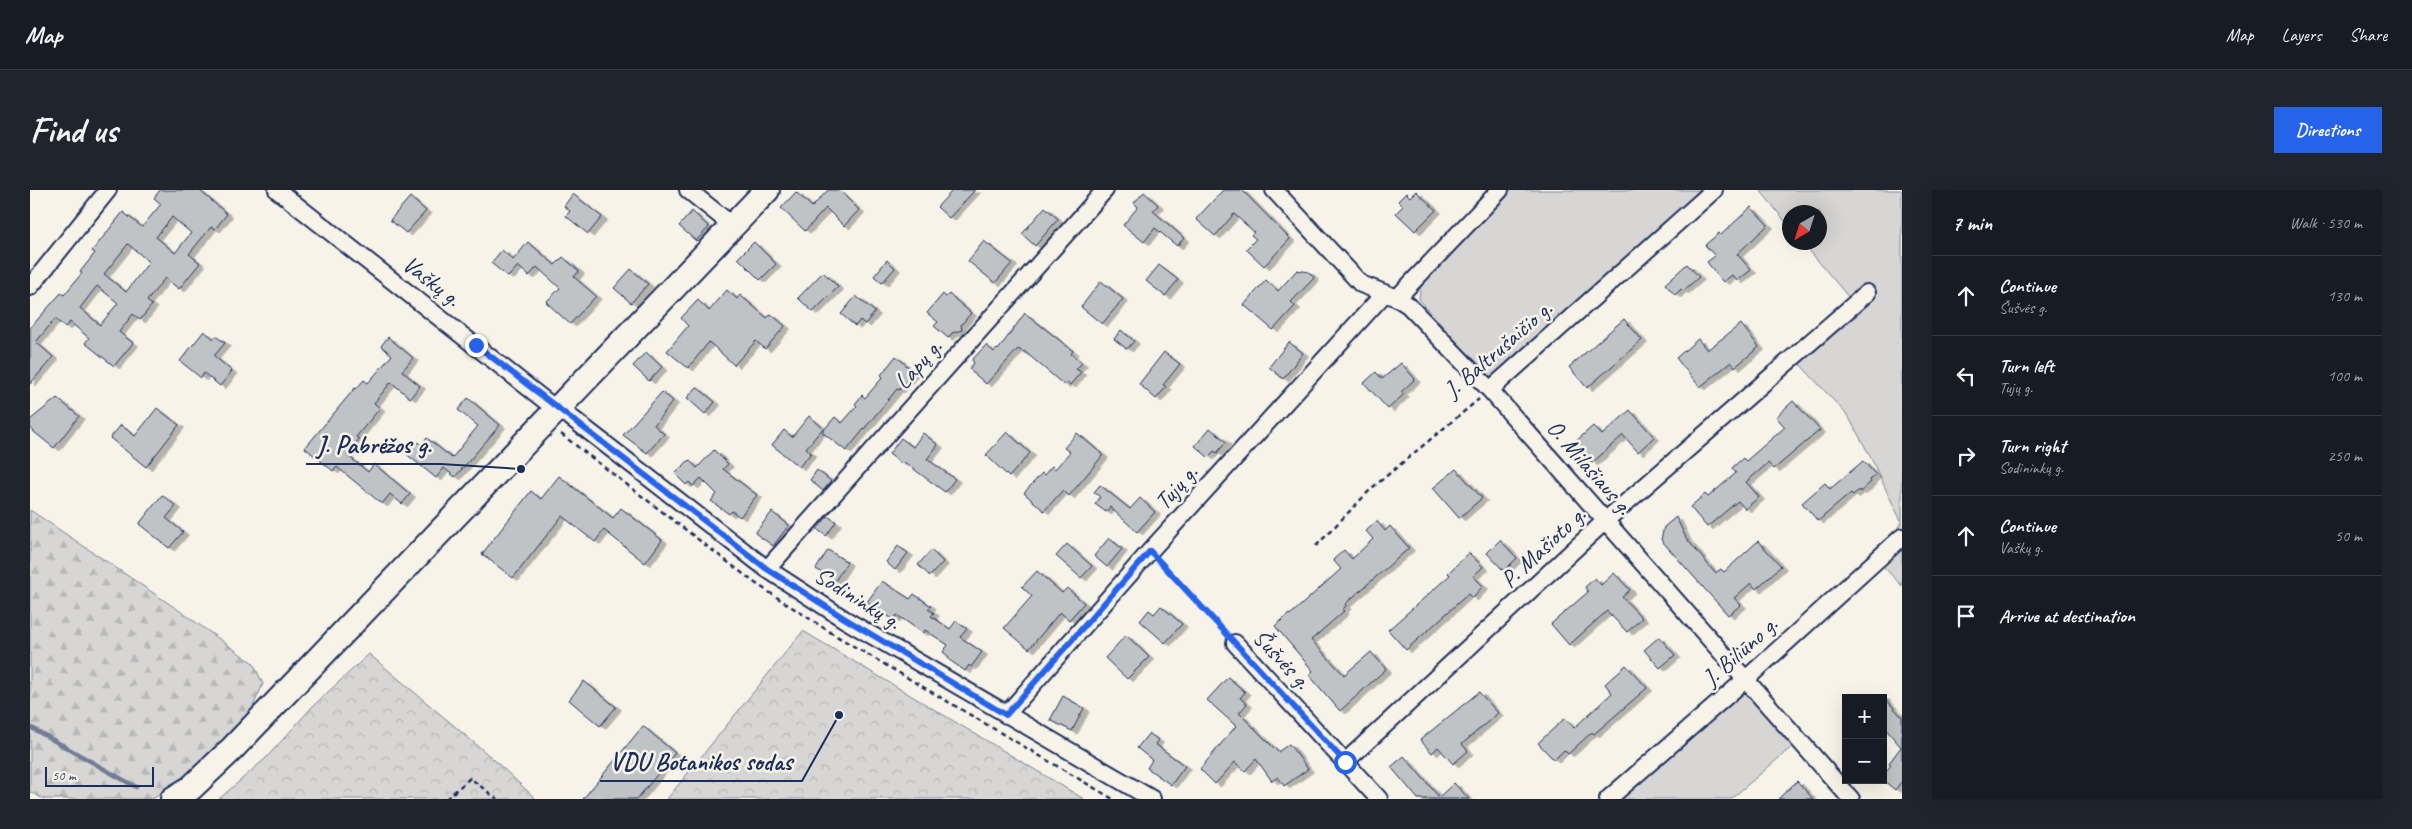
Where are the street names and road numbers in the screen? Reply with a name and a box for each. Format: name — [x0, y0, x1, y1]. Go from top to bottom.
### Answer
street label: Vaškų g. — [397, 249, 467, 313]
street label: J. Baltrušaičio g. — [1437, 294, 1559, 405]
street label: Lapų g. — [888, 332, 949, 395]
street label: O. Milašiaus g. — [1540, 413, 1640, 521]
street label: Tujų g. — [1148, 458, 1204, 516]
street label: P. Mašioto g. — [1494, 500, 1592, 594]
street label: Sodininkų g. — [809, 560, 907, 636]
street label: J. Biliūno g. — [1695, 609, 1784, 693]
street label: Šušvės g. — [1247, 623, 1318, 696]

